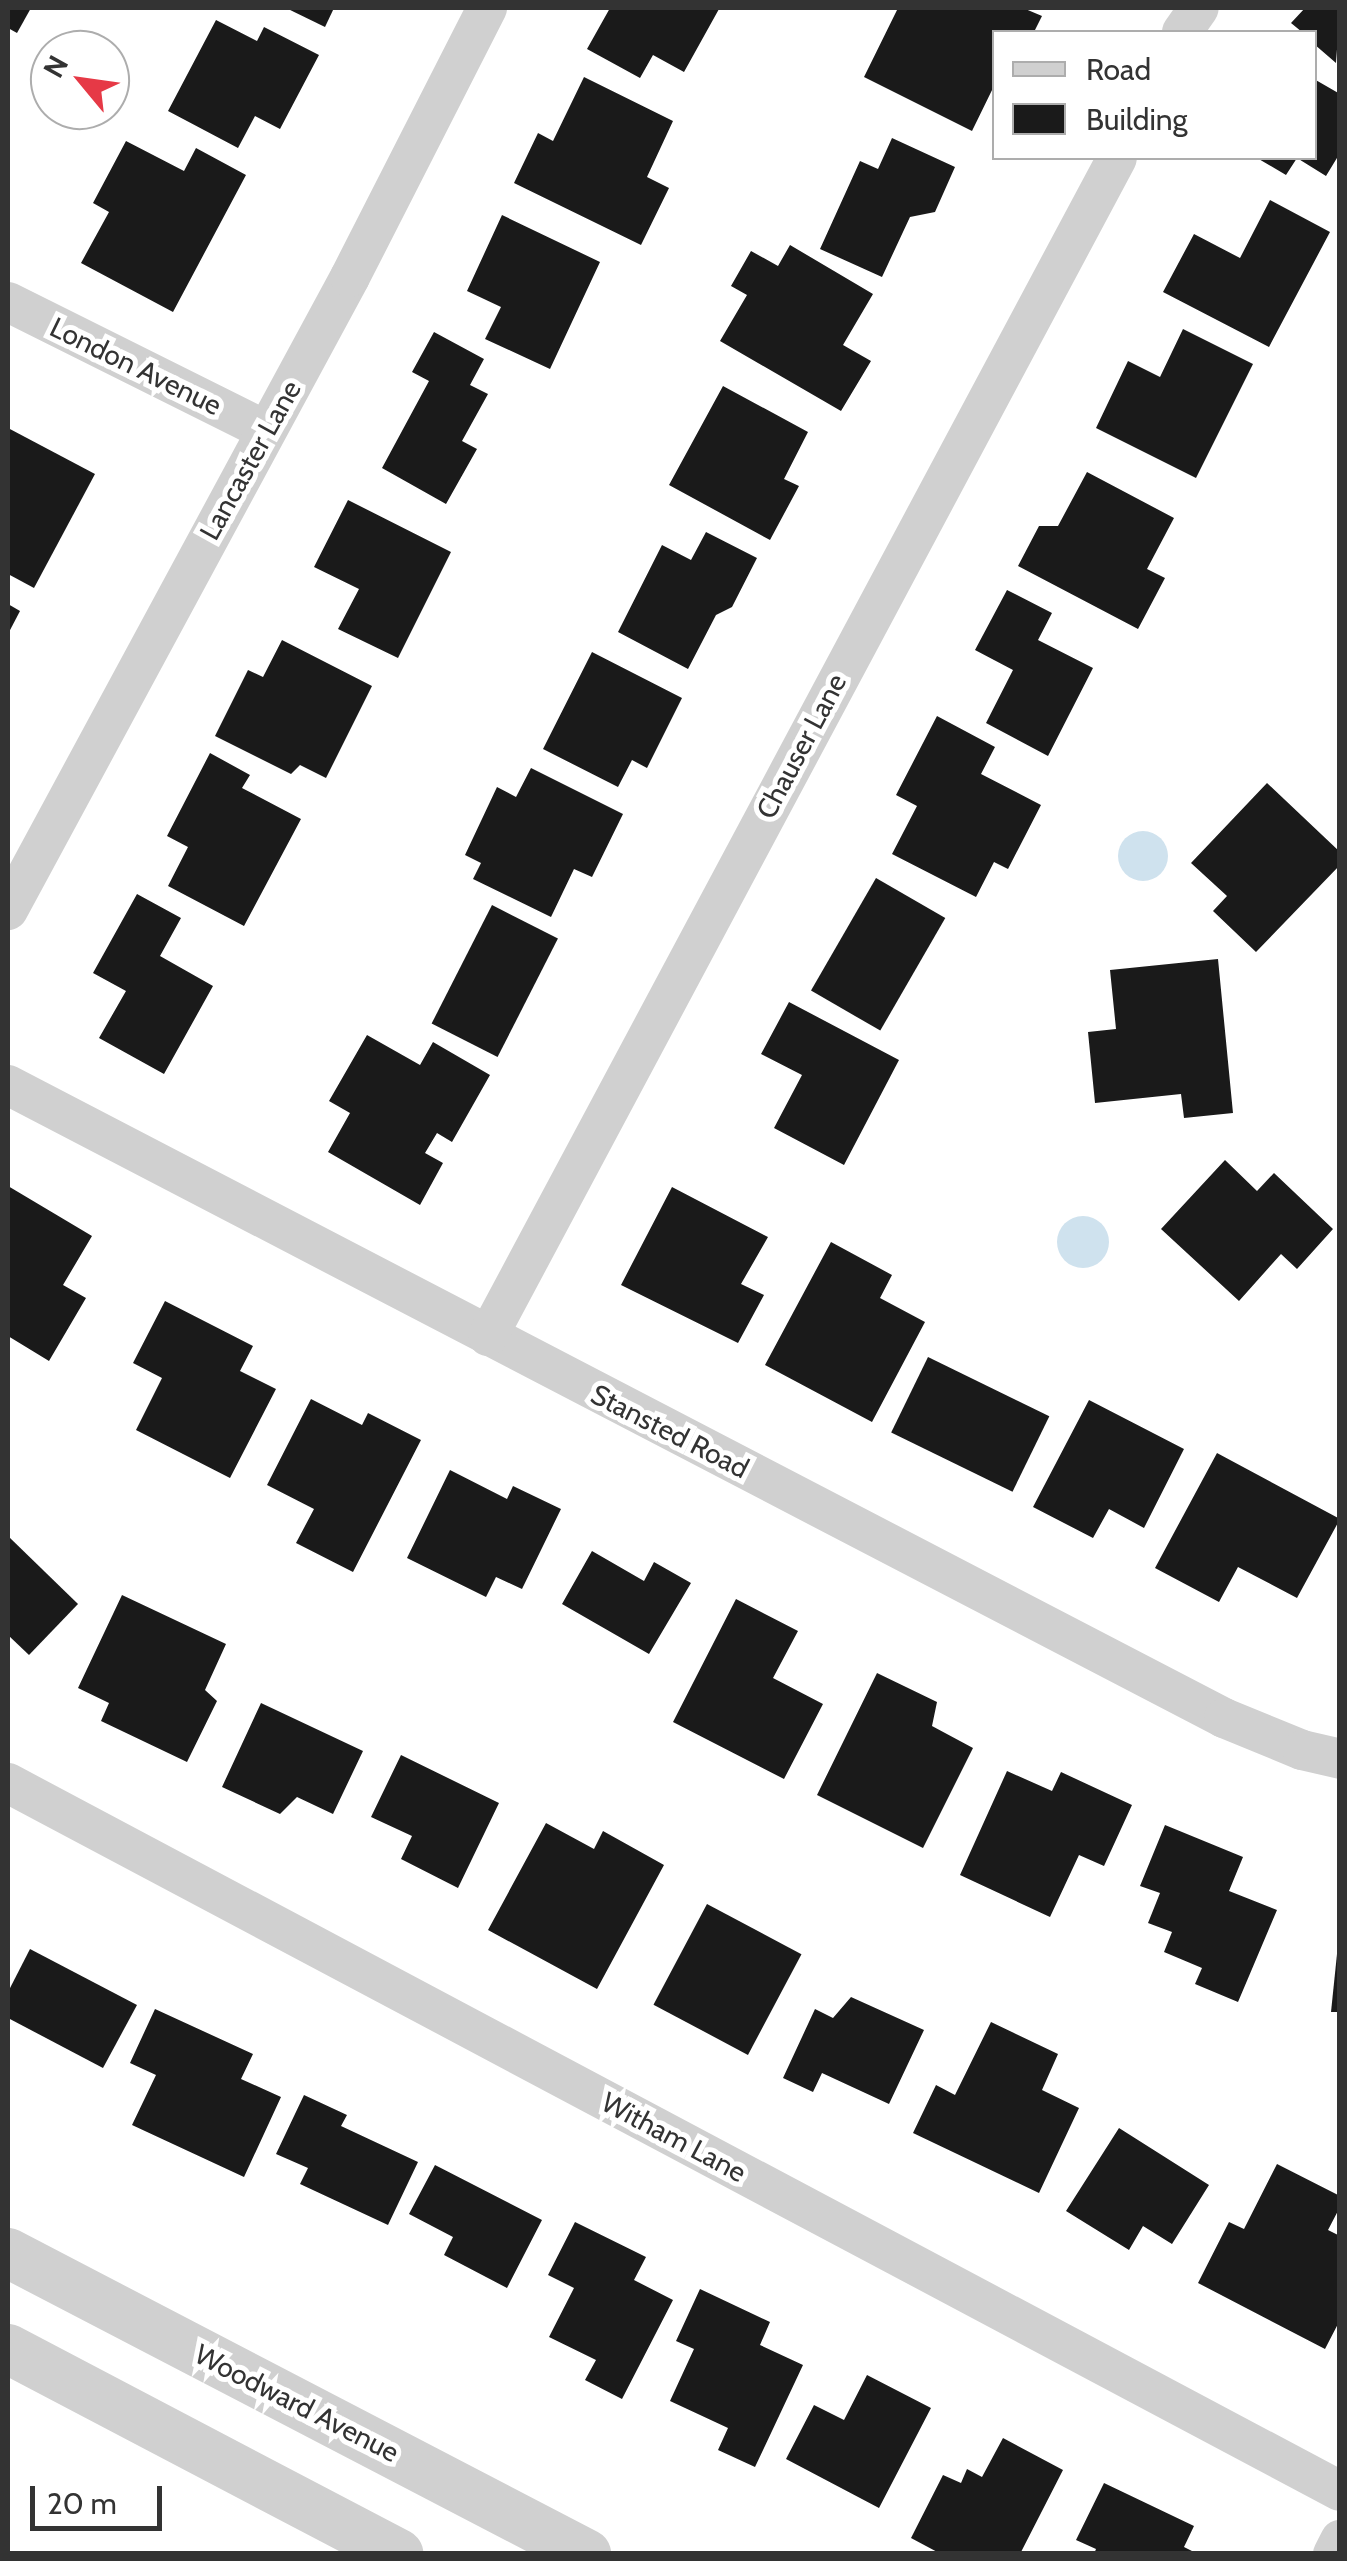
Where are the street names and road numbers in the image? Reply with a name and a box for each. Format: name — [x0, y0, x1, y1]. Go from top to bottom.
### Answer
street label: London Avenue — [45, 310, 227, 422]
street label: Lancaster Lane — [192, 374, 308, 546]
street label: Chauser Lane — [749, 668, 853, 824]
street label: Stansted Road — [586, 1377, 754, 1485]
street label: Witham Lane — [596, 2085, 752, 2189]
street label: Woodward Avenue — [189, 2337, 405, 2469]

